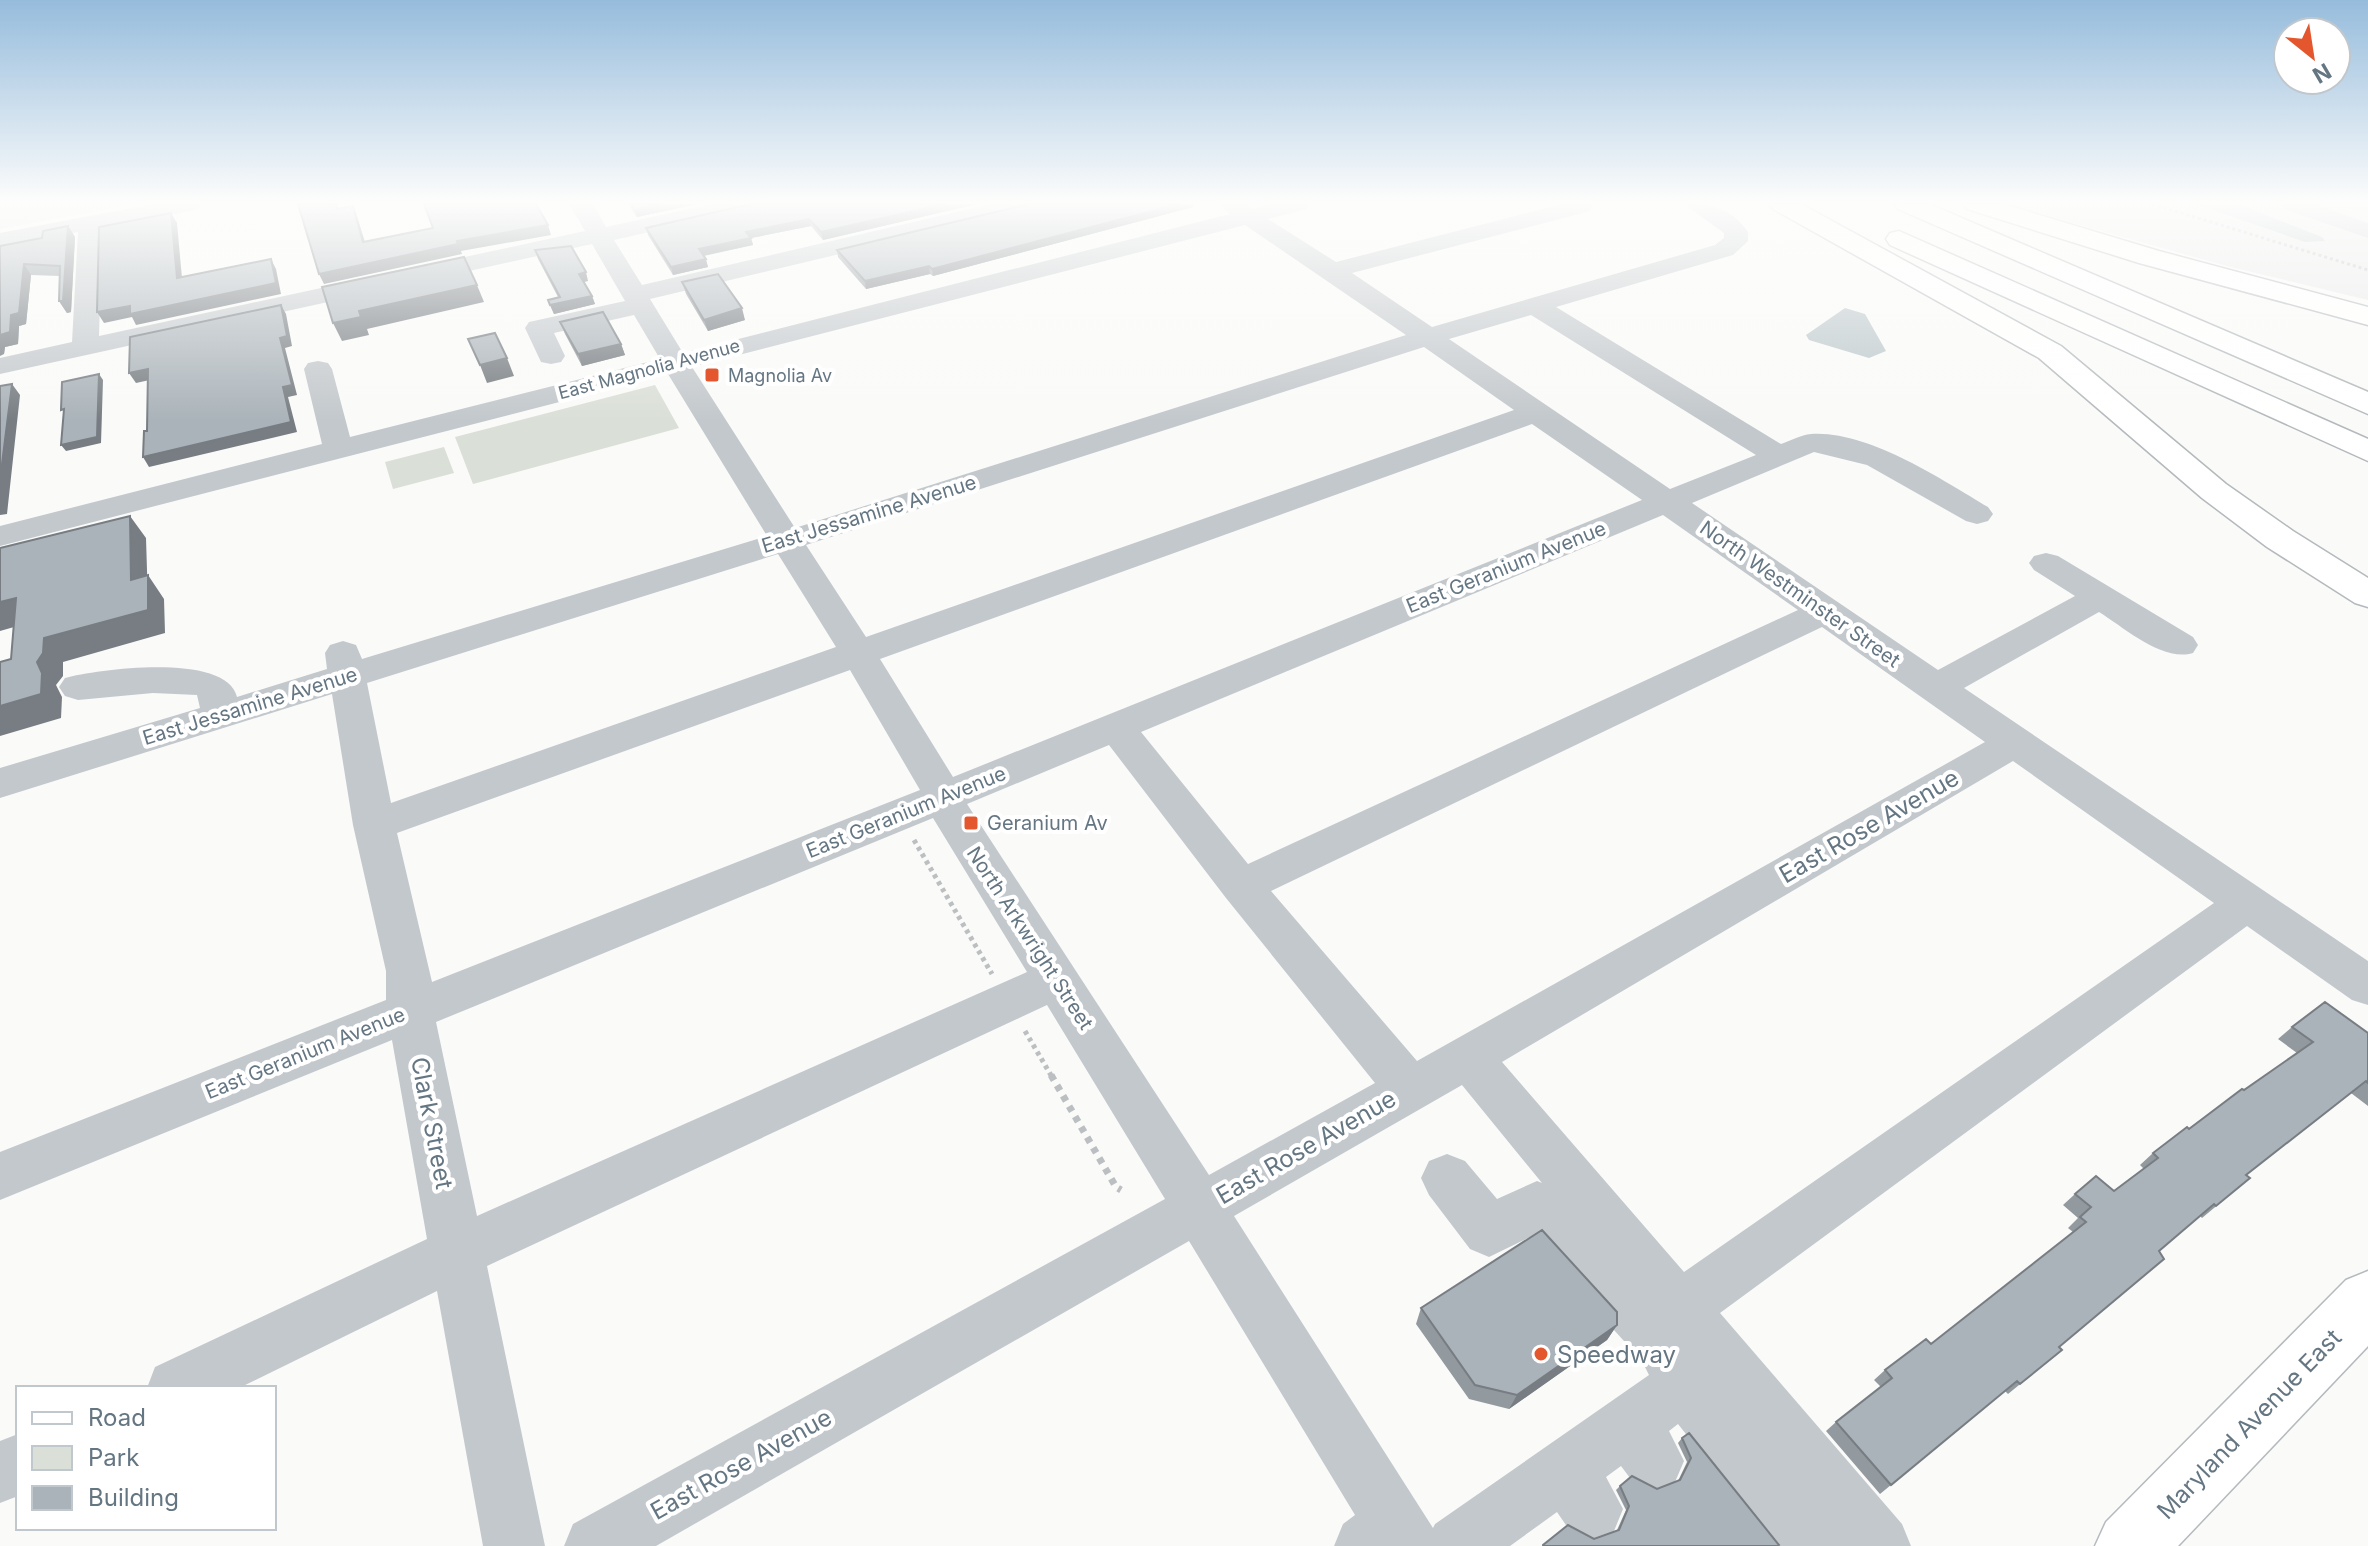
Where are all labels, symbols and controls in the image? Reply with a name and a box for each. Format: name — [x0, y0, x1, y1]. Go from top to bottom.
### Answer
north arrow — [2272, 16, 2352, 96]
text: N — [2308, 58, 2336, 89]
street label: East Magnolia Avenue — [556, 335, 742, 403]
place label: Magnolia Av — [728, 365, 832, 386]
marker: Magnolia Av — [703, 366, 721, 384]
street label: East Jessamine Avenue — [759, 470, 979, 558]
street label: East Geranium Avenue — [1403, 516, 1609, 618]
street label: North Westminster Street — [1695, 516, 1905, 673]
street label: East Jessamine Avenue — [140, 662, 360, 750]
street label: East Geranium Avenue — [803, 761, 1009, 863]
street label: East Rose Avenue — [1774, 763, 1964, 889]
place label: Geranium Av — [987, 811, 1108, 835]
marker: Geranium Av — [962, 814, 980, 832]
street label: North Arkwright Street — [962, 842, 1098, 1034]
street label: East Geranium Avenue — [202, 1002, 408, 1104]
street label: Clark Street — [405, 1055, 459, 1192]
street label: East Rose Avenue — [1211, 1084, 1401, 1210]
street label: Maryland Avenue East — [2151, 1323, 2347, 1525]
place label: Speedway — [1557, 1340, 1676, 1369]
marker: Speedway — [1532, 1345, 1550, 1363]
legend — [16, 1386, 276, 1530]
street label: East Rose Avenue — [645, 1402, 837, 1526]
text: Road — [88, 1403, 146, 1432]
text: Park — [88, 1443, 139, 1472]
text: Building — [88, 1483, 179, 1512]

